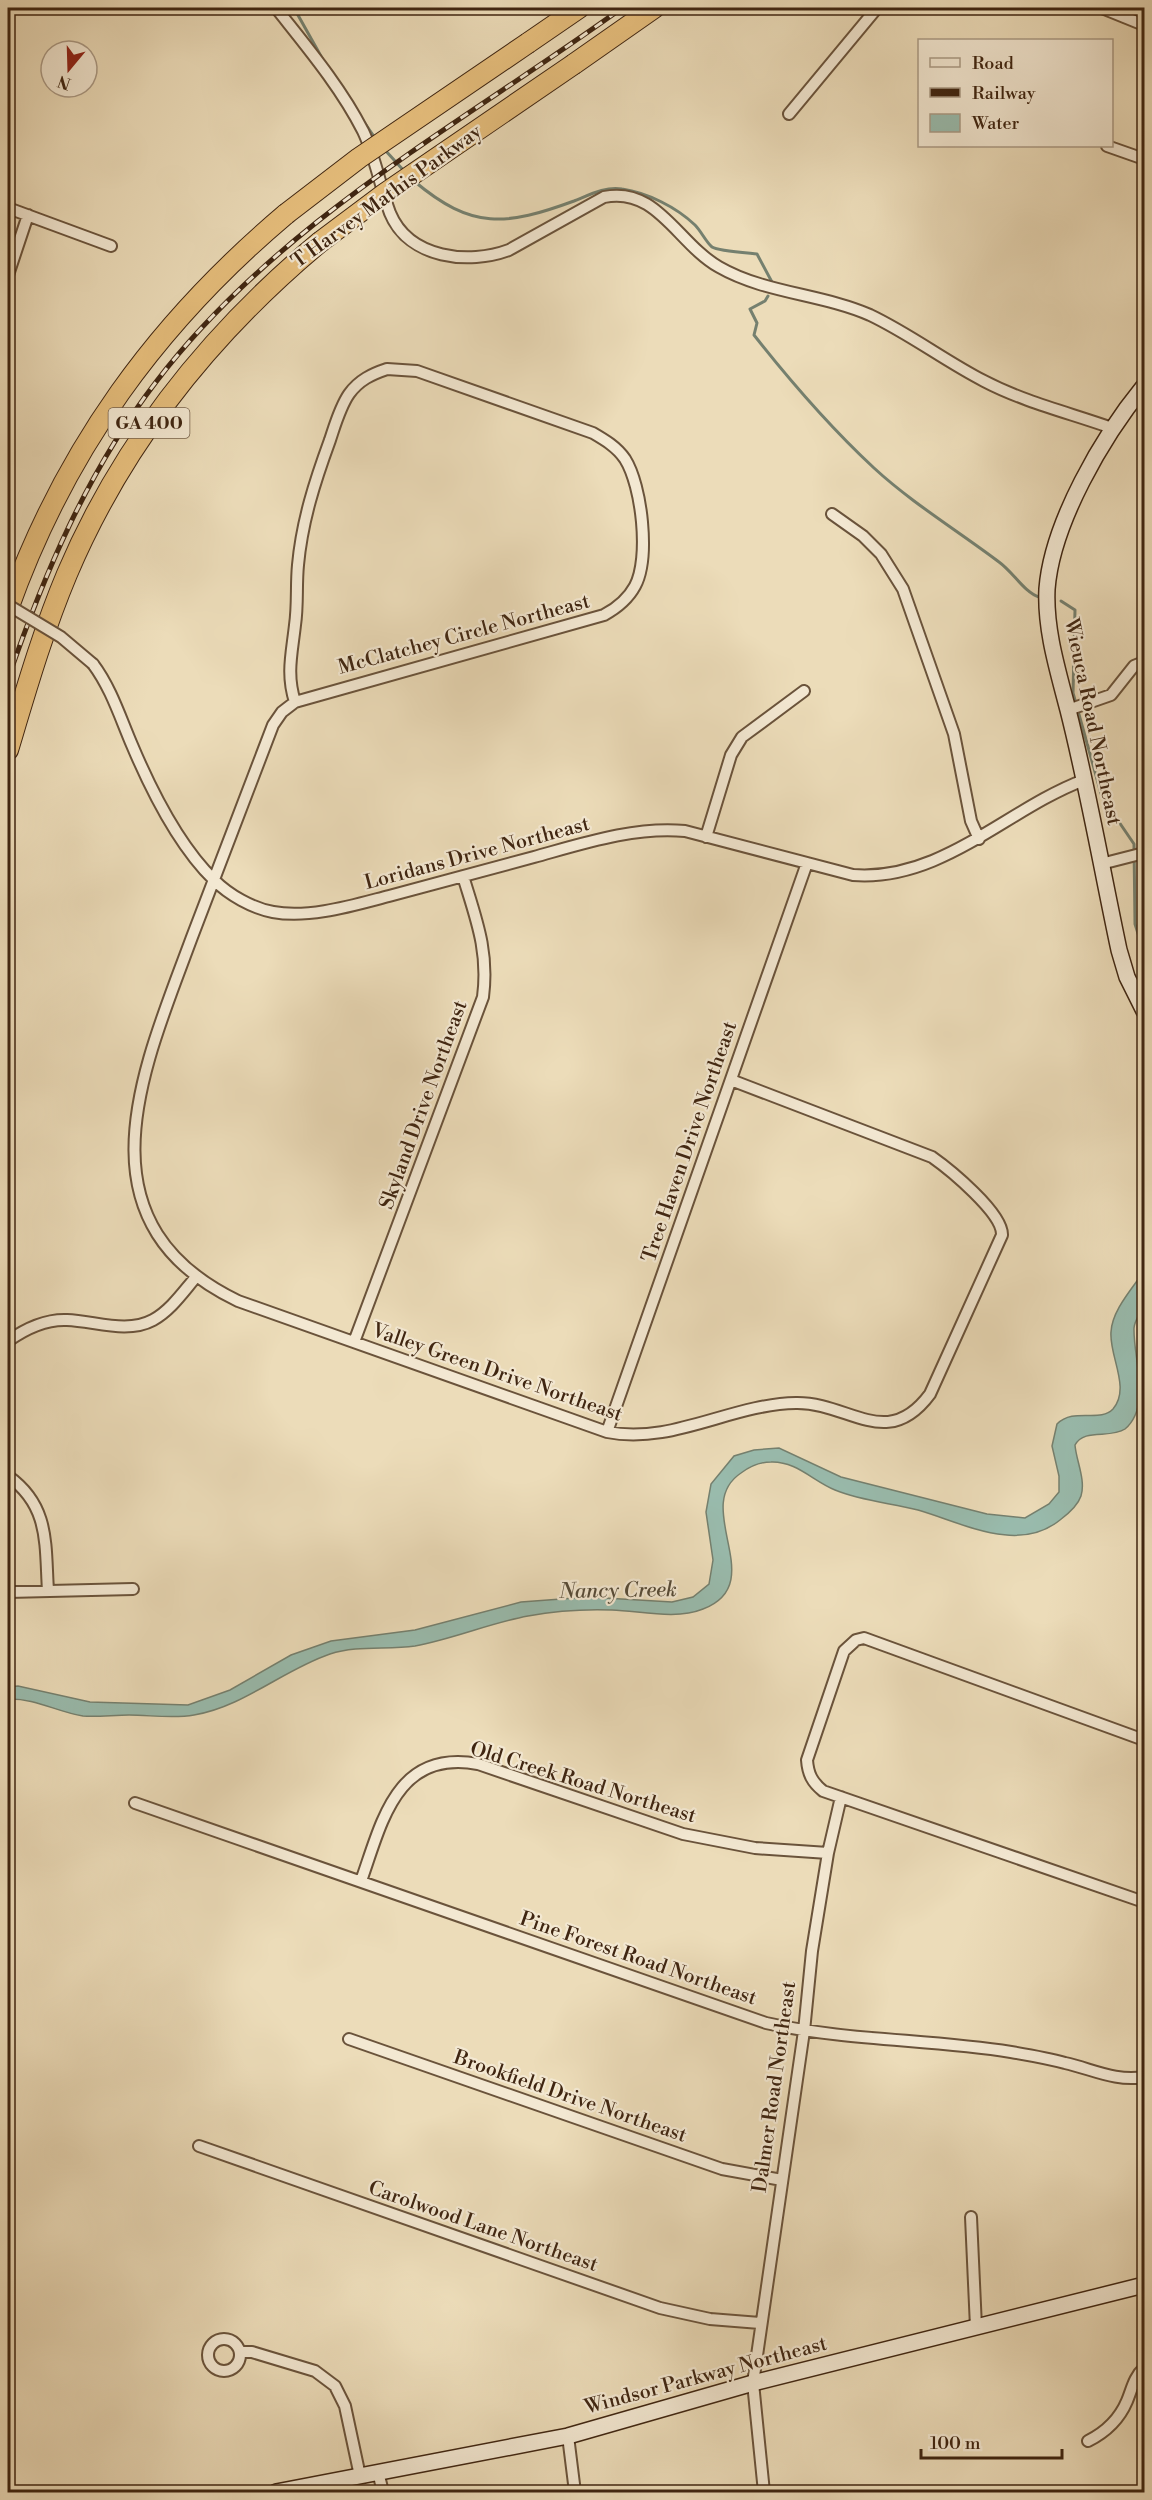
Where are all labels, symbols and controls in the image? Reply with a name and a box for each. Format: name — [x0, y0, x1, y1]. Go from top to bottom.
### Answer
north arrow — [39, 39, 99, 99]
legend — [918, 39, 1113, 147]
text: Road — [972, 52, 1015, 75]
text: N — [55, 71, 74, 94]
text: Railway — [972, 82, 1036, 105]
text: Water — [971, 112, 1020, 135]
street label: T Harvey Mathis Parkway — [287, 119, 487, 274]
road number: GA 400 — [108, 408, 190, 438]
street label: McClatchey Circle Northeast — [335, 589, 593, 681]
street label: Wieuca Road Northeast — [1058, 615, 1126, 828]
street label: Loridans Drive Northeast — [362, 812, 592, 896]
street label: Skyland Drive Northeast — [375, 997, 473, 1213]
street label: Tree Haven Drive Northeast — [637, 1018, 743, 1266]
street label: Valley Green Drive Northeast — [367, 1318, 626, 1428]
water label: Nancy Creek — [558, 1577, 677, 1605]
street label: Old Creek Road Northeast — [467, 1737, 699, 1829]
street label: Pine Forest Road Northeast — [516, 1907, 760, 2011]
street label: Dalmer Road Northeast — [748, 1980, 802, 2194]
street label: Brookfield Drive Northeast — [449, 2045, 690, 2149]
street label: Carolwood Lane Northeast — [365, 2176, 601, 2278]
street label: Windsor Parkway Northeast — [581, 2332, 830, 2421]
scale bar — [921, 2422, 1062, 2460]
text: 100 m — [930, 2432, 981, 2455]

